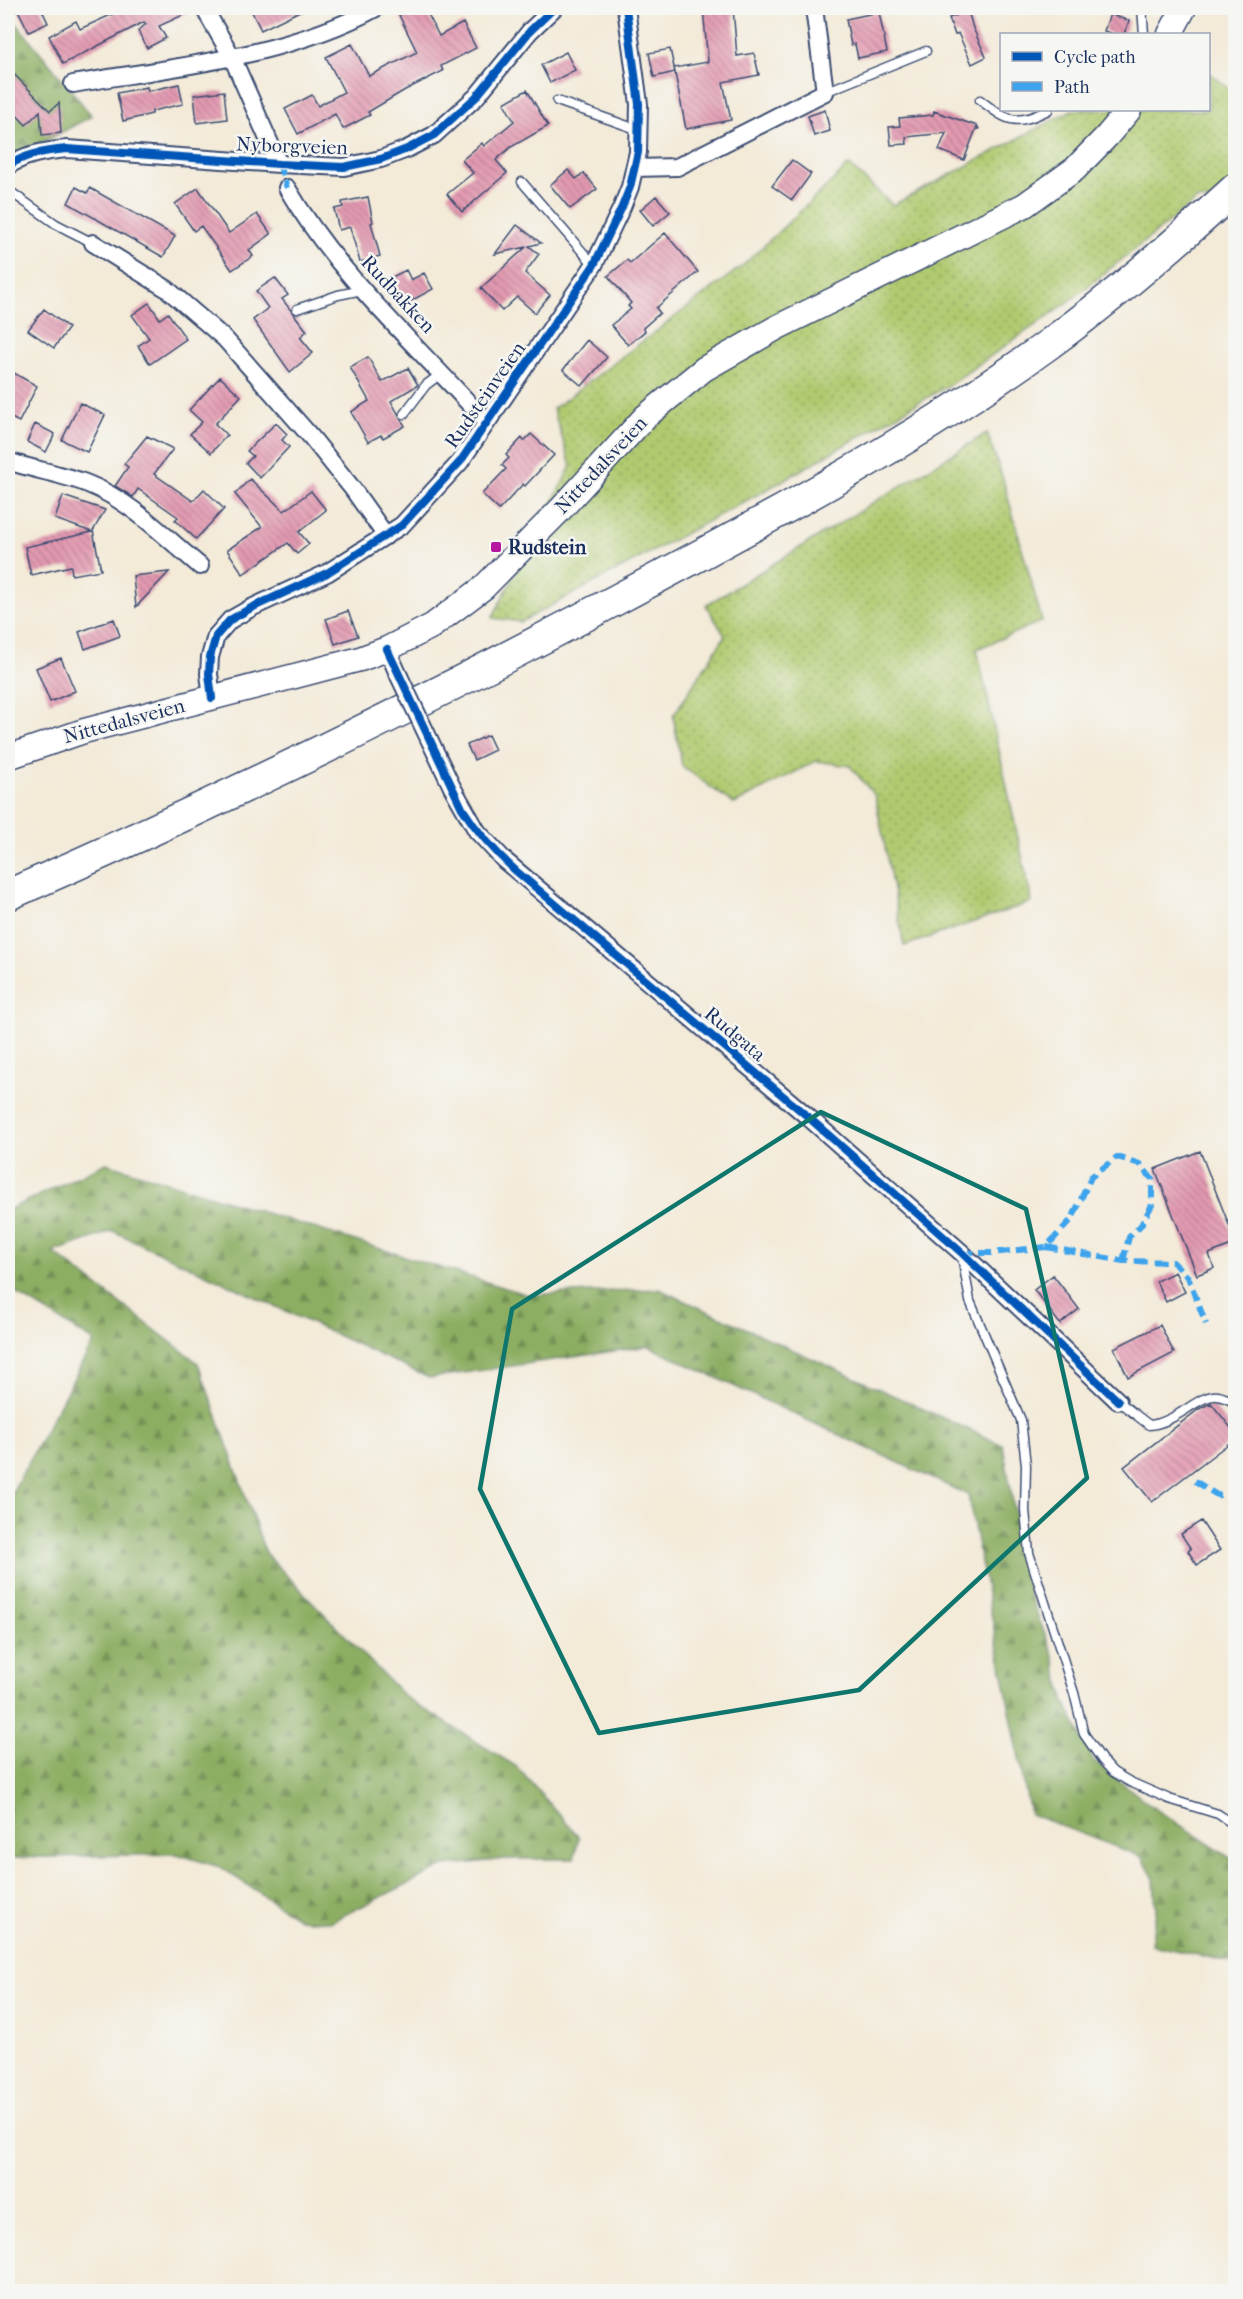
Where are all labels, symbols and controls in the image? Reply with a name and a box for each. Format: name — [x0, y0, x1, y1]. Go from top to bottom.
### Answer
legend — [1000, 33, 1210, 111]
text: Cycle path — [1054, 47, 1135, 68]
text: Path — [1054, 77, 1090, 98]
street label: Nyborgveien — [236, 133, 349, 159]
street label: Rudbakken — [356, 250, 440, 338]
street label: Rudsteinveien — [440, 337, 530, 453]
street label: Nittedalsveien — [550, 411, 652, 518]
place label: Rudstein — [508, 536, 587, 559]
marker: Rudstein — [489, 540, 503, 554]
street label: Nittedalsveien — [61, 694, 188, 748]
street label: Rudgata — [700, 1002, 771, 1067]

